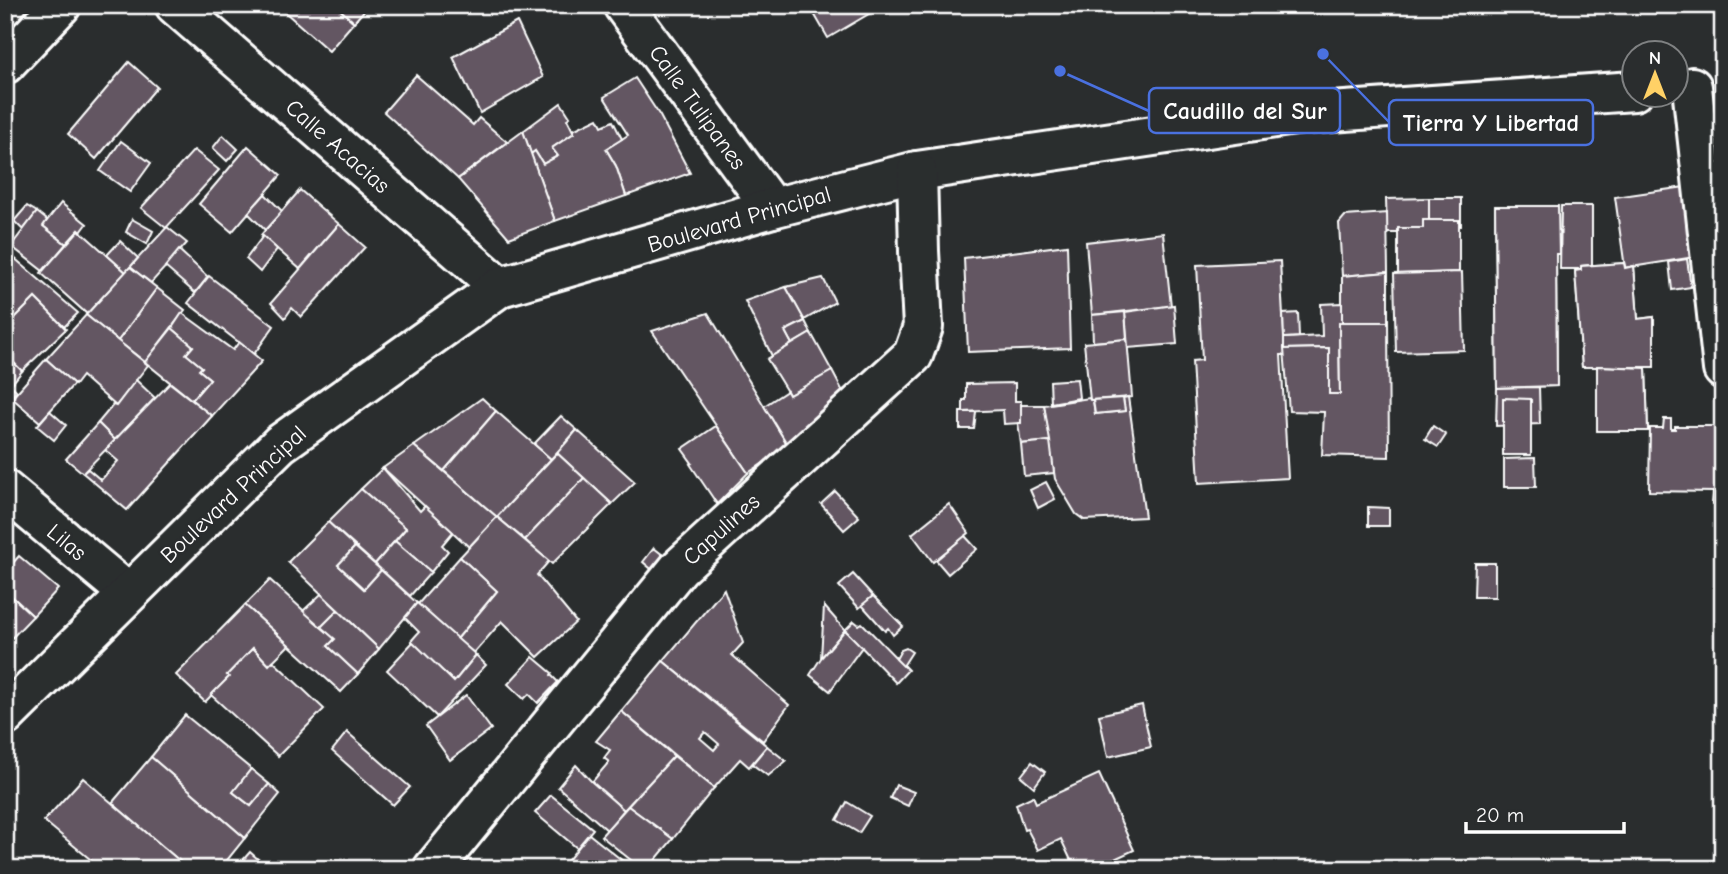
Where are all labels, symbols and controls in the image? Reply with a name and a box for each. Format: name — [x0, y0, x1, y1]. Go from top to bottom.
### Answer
north arrow — [1620, 38, 1690, 108]
street label: Calle Tulipanes — [643, 40, 752, 175]
text: N — [1649, 47, 1661, 69]
callout: Caudillo del Sur — [1149, 88, 1340, 133]
street label: Calle Acacias — [280, 94, 395, 199]
text: Caudillo del Sur — [1163, 97, 1327, 125]
callout: Tierra Y Libertad — [1389, 100, 1593, 145]
text: Tierra Y Libertad — [1403, 109, 1579, 137]
street label: Boulevard Principal — [644, 180, 834, 259]
street label: Boulevard Principal — [155, 420, 312, 569]
street label: Capulines — [677, 488, 765, 571]
street label: Lilas — [41, 518, 92, 567]
scale bar — [1466, 790, 1623, 834]
text: 20 m — [1476, 803, 1524, 827]

